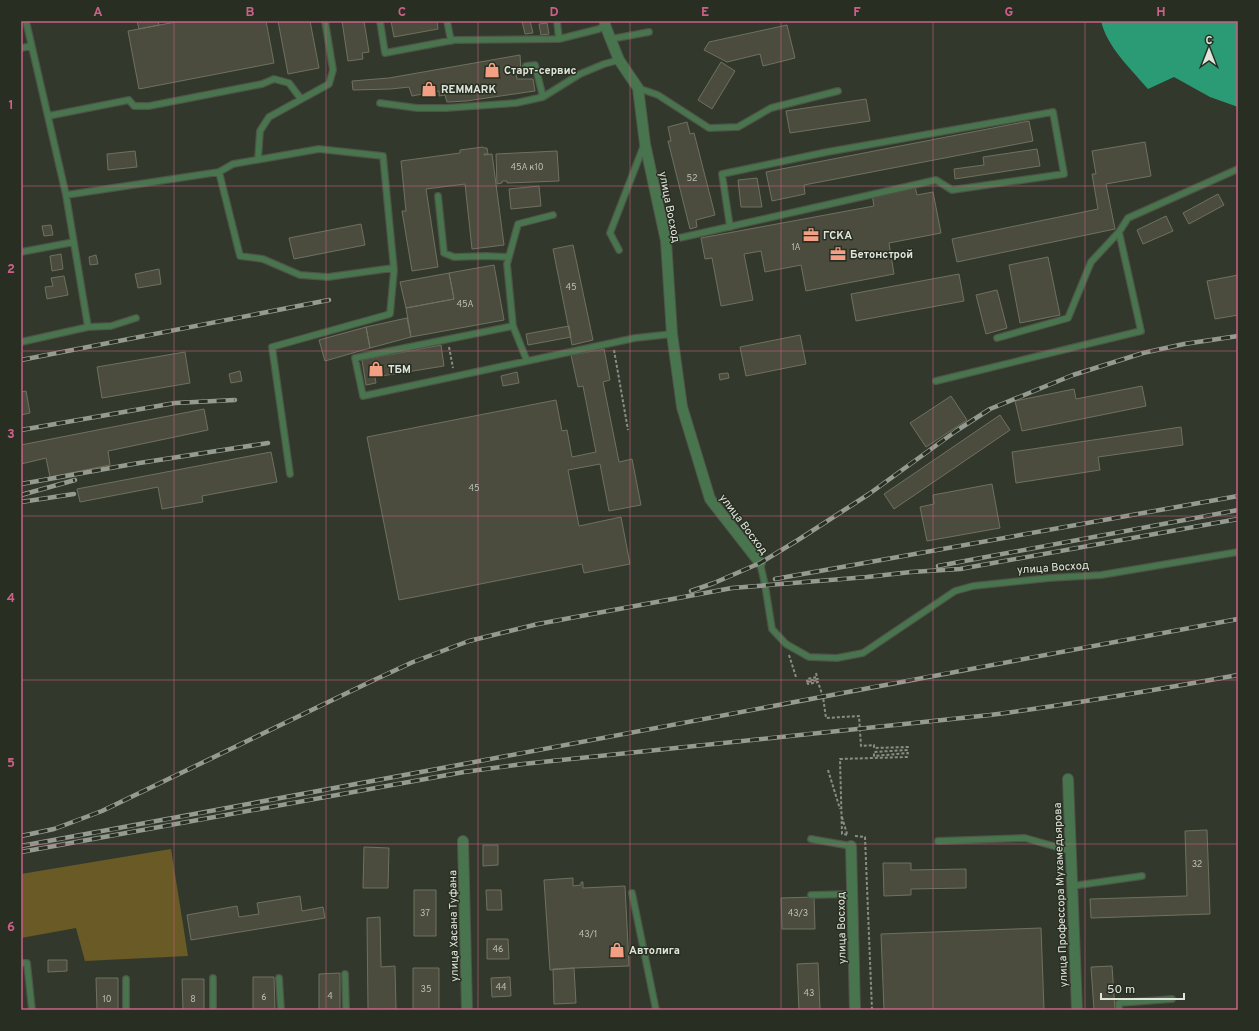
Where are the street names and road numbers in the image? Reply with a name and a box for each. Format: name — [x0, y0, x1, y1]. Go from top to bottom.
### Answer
street label: улица Восход — [655, 170, 683, 244]
street label: улица Восход — [716, 492, 771, 558]
street label: улица Восход — [1017, 558, 1090, 578]
street label: улица Профессора Мухамедьярова — [1051, 802, 1071, 988]
street label: улица Хасана Туфана — [446, 870, 462, 982]
street label: улица Восход — [834, 892, 850, 964]

